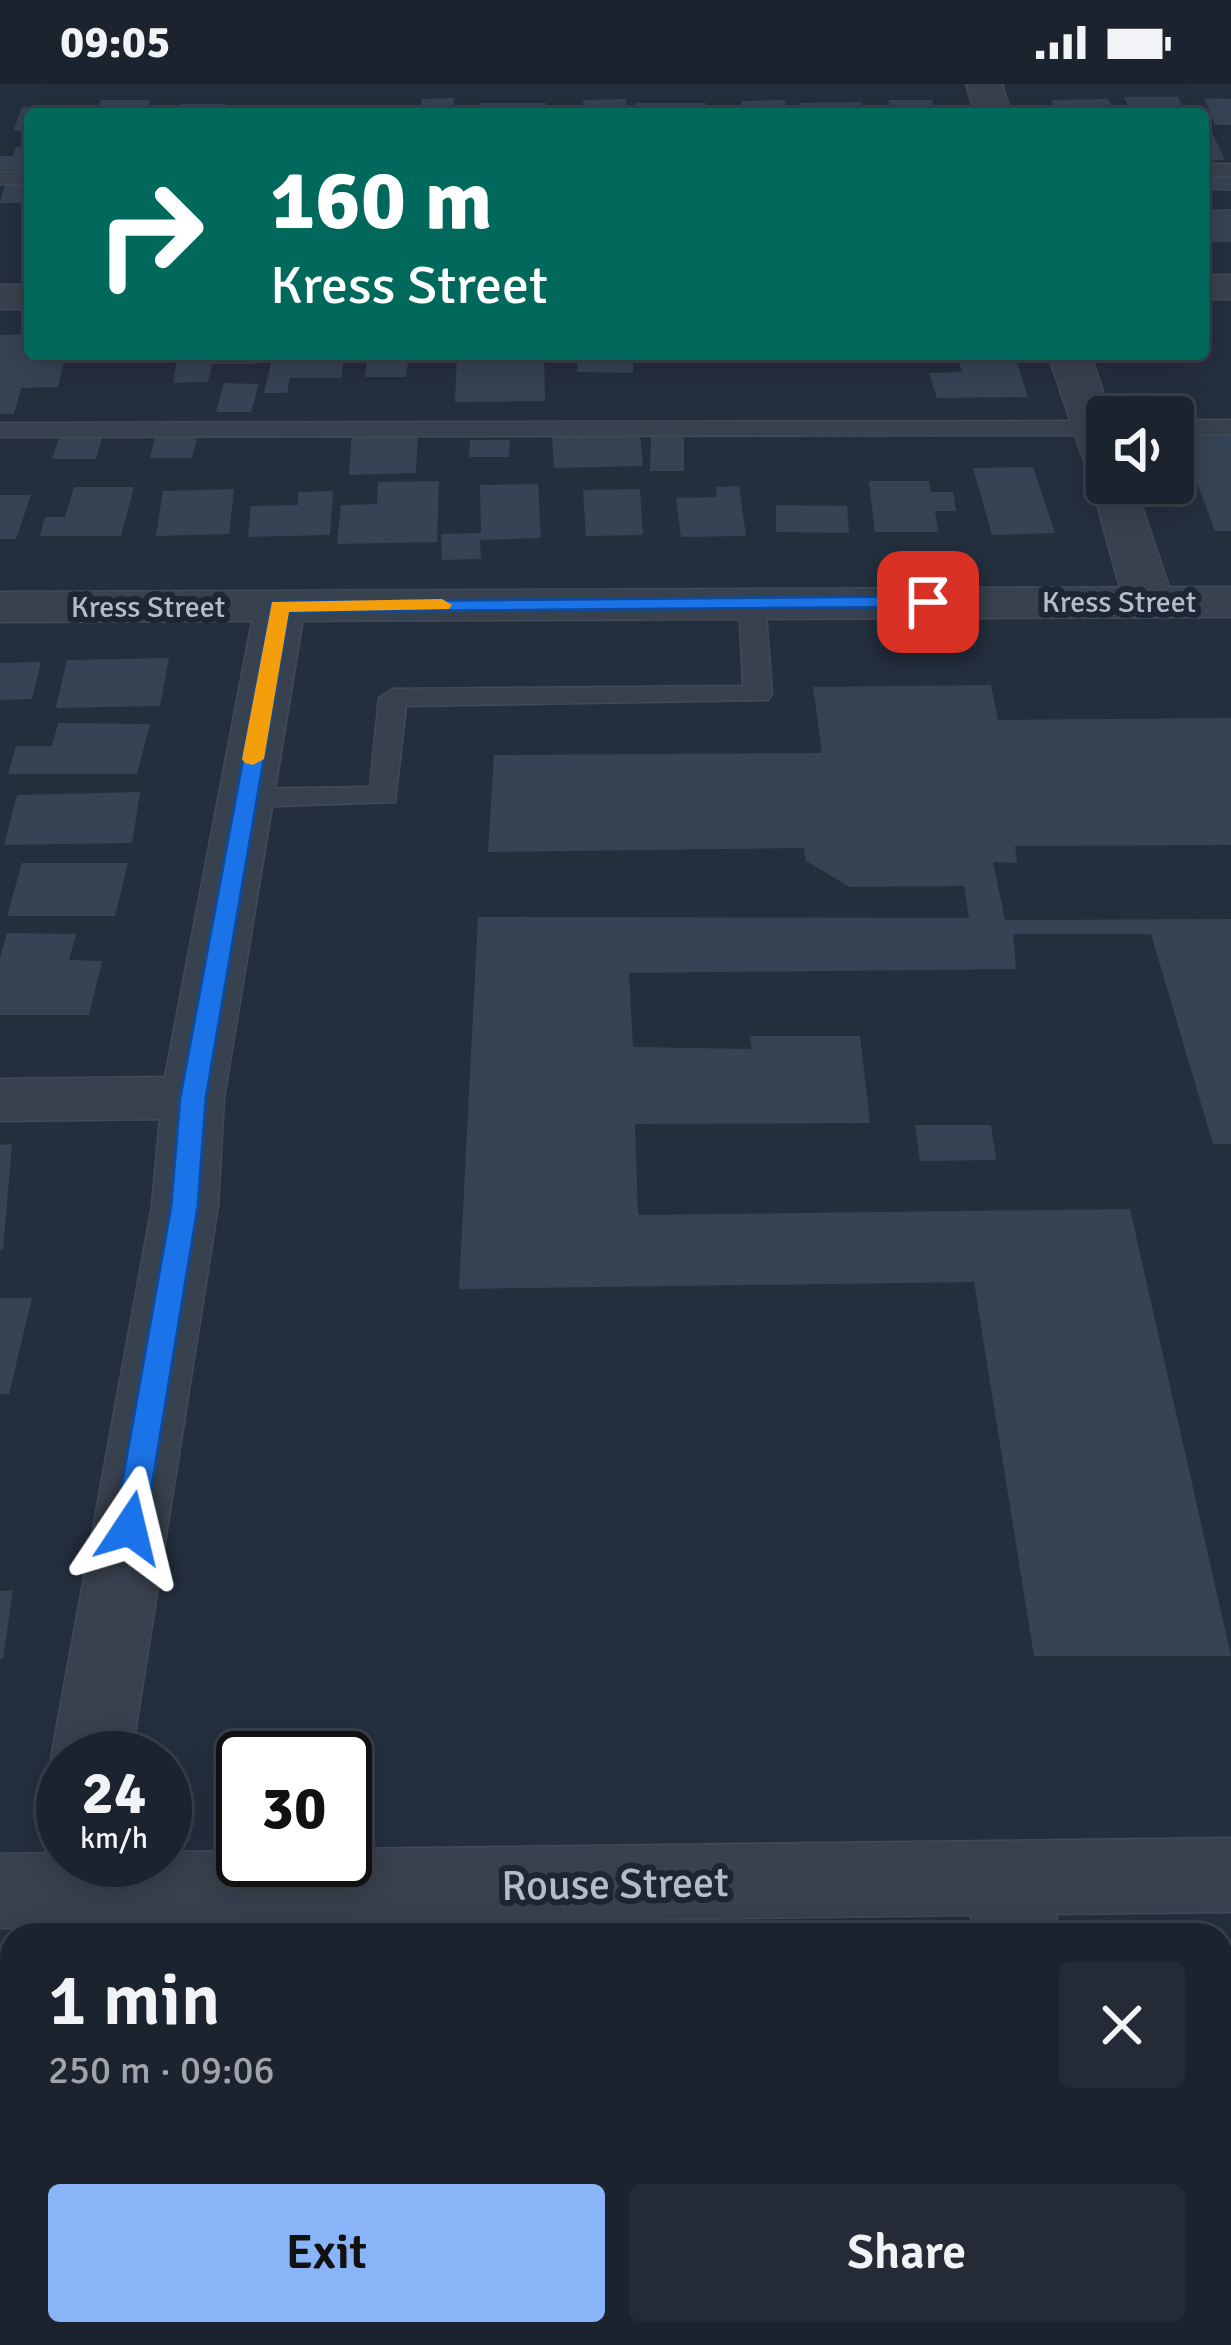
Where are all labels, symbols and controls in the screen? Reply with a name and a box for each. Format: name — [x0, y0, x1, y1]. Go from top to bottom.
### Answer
text: 09:05 — [60, 15, 170, 70]
text: 160 m — [270, 149, 492, 253]
icon: right — [72, 156, 228, 312]
text: Kress Street — [270, 252, 548, 319]
map controls — [1086, 396, 1194, 504]
button: sound — [1086, 396, 1194, 504]
pin — [877, 551, 979, 653]
icon: arrive — [895, 569, 961, 635]
street label: Kress Street — [1042, 584, 1196, 621]
street label: Kress Street — [71, 589, 225, 626]
position arrow — [67, 1465, 193, 1591]
speed limit sign: 30 — [216, 1731, 372, 1887]
text: 24 — [82, 1757, 146, 1831]
text: km/h — [80, 1820, 148, 1857]
street label: Rouse Street — [501, 1857, 729, 1912]
text: 1 min — [48, 1956, 220, 2045]
button: close — [1059, 1962, 1185, 2088]
text: 250 m · 09:06 — [48, 2046, 275, 2094]
button: Exit — [48, 2184, 605, 2322]
button: Share — [629, 2184, 1185, 2322]

